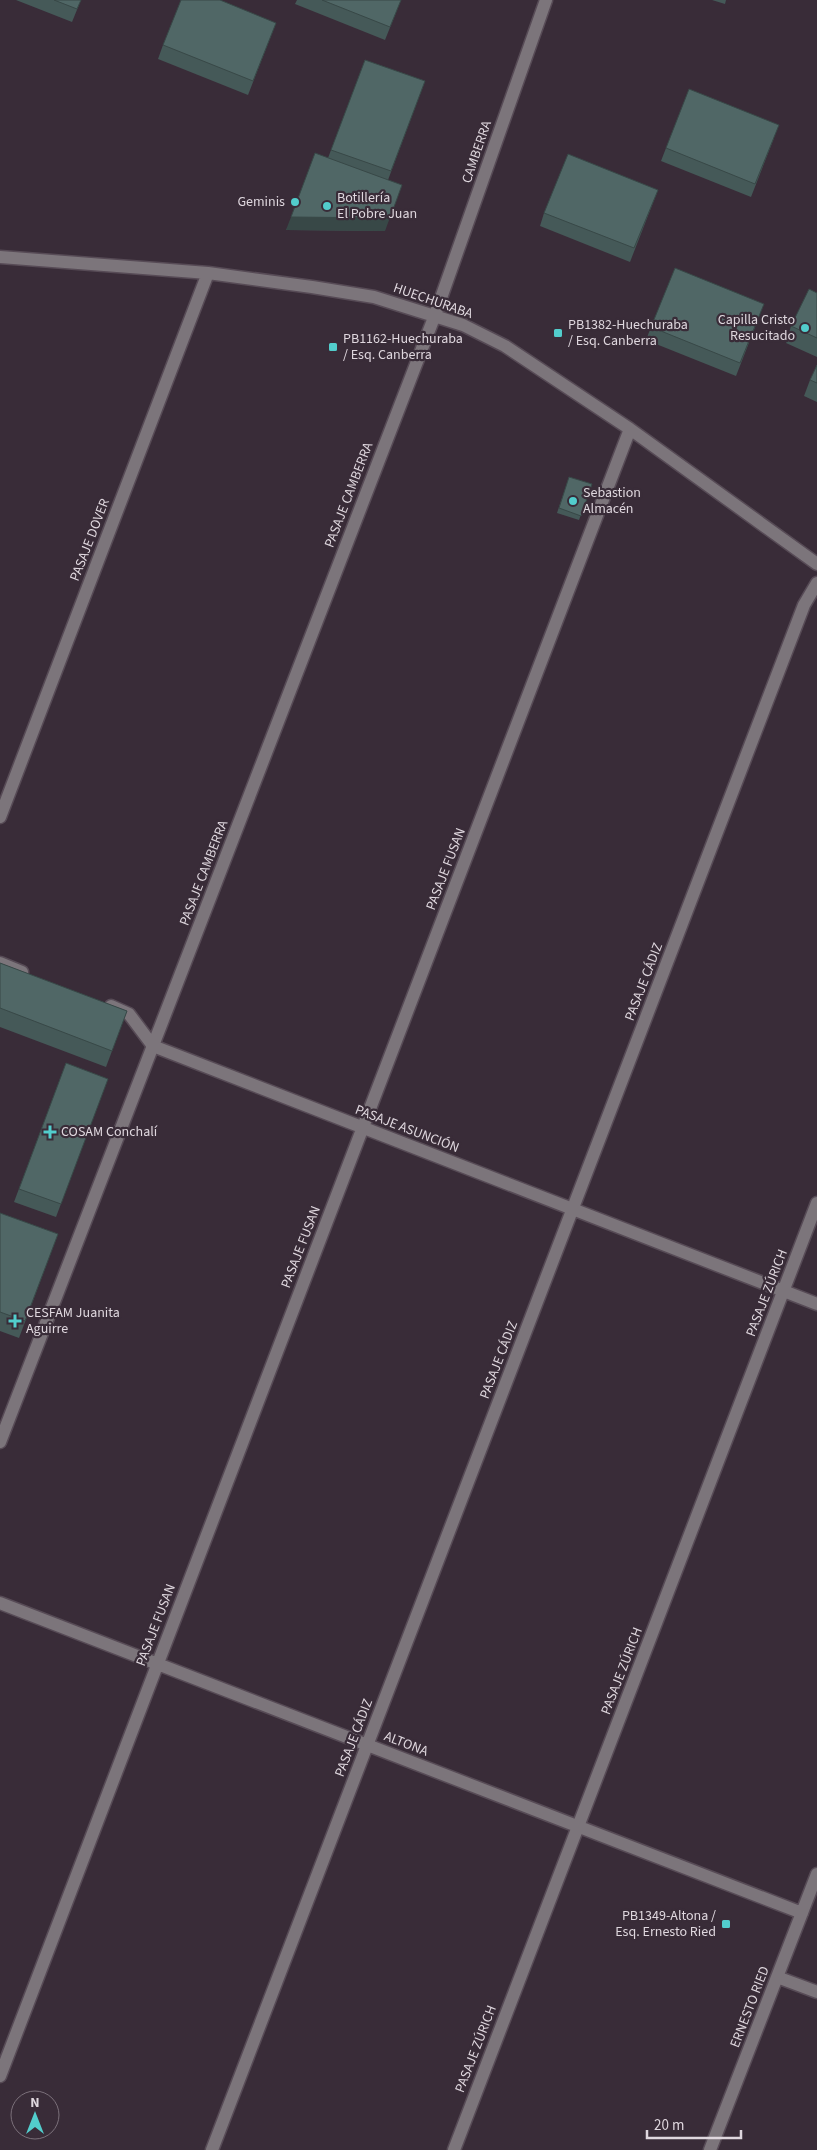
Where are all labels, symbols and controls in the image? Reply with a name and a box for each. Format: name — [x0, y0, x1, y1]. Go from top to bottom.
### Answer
street label: CAMBERRA — [457, 118, 497, 186]
place label: Botillería El Pobre Juan — [337, 188, 417, 224]
place label: Geminis — [237, 192, 285, 212]
marker: Geminis — [289, 196, 301, 208]
marker: Botillería El Pobre Juan — [321, 200, 333, 212]
street label: HUECHURABA — [390, 278, 476, 324]
place label: Capilla Cristo Resucitado — [718, 310, 795, 346]
place label: PB1382-Huechuraba / Esq. Canberra — [568, 315, 688, 351]
marker: Capilla Cristo Resucitado — [799, 322, 811, 334]
marker: PB1382-Huechuraba / Esq. Canberra — [552, 327, 564, 339]
place label: PB1162-Huechuraba / Esq. Canberra — [343, 329, 463, 365]
marker: PB1162-Huechuraba / Esq. Canberra — [327, 341, 339, 353]
street label: PASAJE CAMBERRA — [320, 439, 378, 551]
place label: Sebastion Almacén — [583, 483, 641, 519]
marker: Sebastion Almacén — [567, 495, 579, 507]
street label: PASAJE DOVER — [65, 496, 115, 584]
street label: PASAJE CAMBERRA — [175, 817, 233, 929]
street label: PASAJE FUSAN — [421, 825, 471, 913]
street label: PASAJE CÁDIZ — [620, 940, 668, 1024]
street label: PASAJE ASUNCIÓN — [352, 1100, 462, 1158]
place label: COSAM Conchalí — [61, 1122, 158, 1142]
marker: COSAM Conchalí — [43, 1125, 57, 1139]
street label: PASAJE FUSAN — [276, 1203, 326, 1291]
street label: PASAJE ZÚRICH — [741, 1246, 793, 1340]
place label: CESFAM Juanita Aguirre — [26, 1303, 120, 1339]
marker: CESFAM Juanita Aguirre — [8, 1314, 22, 1328]
street label: PASAJE CÁDIZ — [475, 1318, 523, 1402]
street label: PASAJE FUSAN — [131, 1581, 181, 1669]
street label: PASAJE ZÚRICH — [596, 1624, 648, 1718]
street label: PASAJE CÁDIZ — [330, 1696, 378, 1780]
street label: ALTONA — [381, 1726, 431, 1762]
place label: PB1349-Altona / Esq. Ernesto Ried — [615, 1906, 716, 1942]
marker: PB1349-Altona / Esq. Ernesto Ried — [720, 1918, 732, 1930]
street label: ERNESTO RIED — [725, 1963, 775, 2051]
street label: PASAJE ZÚRICH — [450, 2002, 502, 2096]
north arrow — [10, 2090, 60, 2140]
text: N — [30, 2093, 40, 2113]
scale bar — [647, 2108, 741, 2140]
text: 20 m — [654, 2115, 684, 2136]

